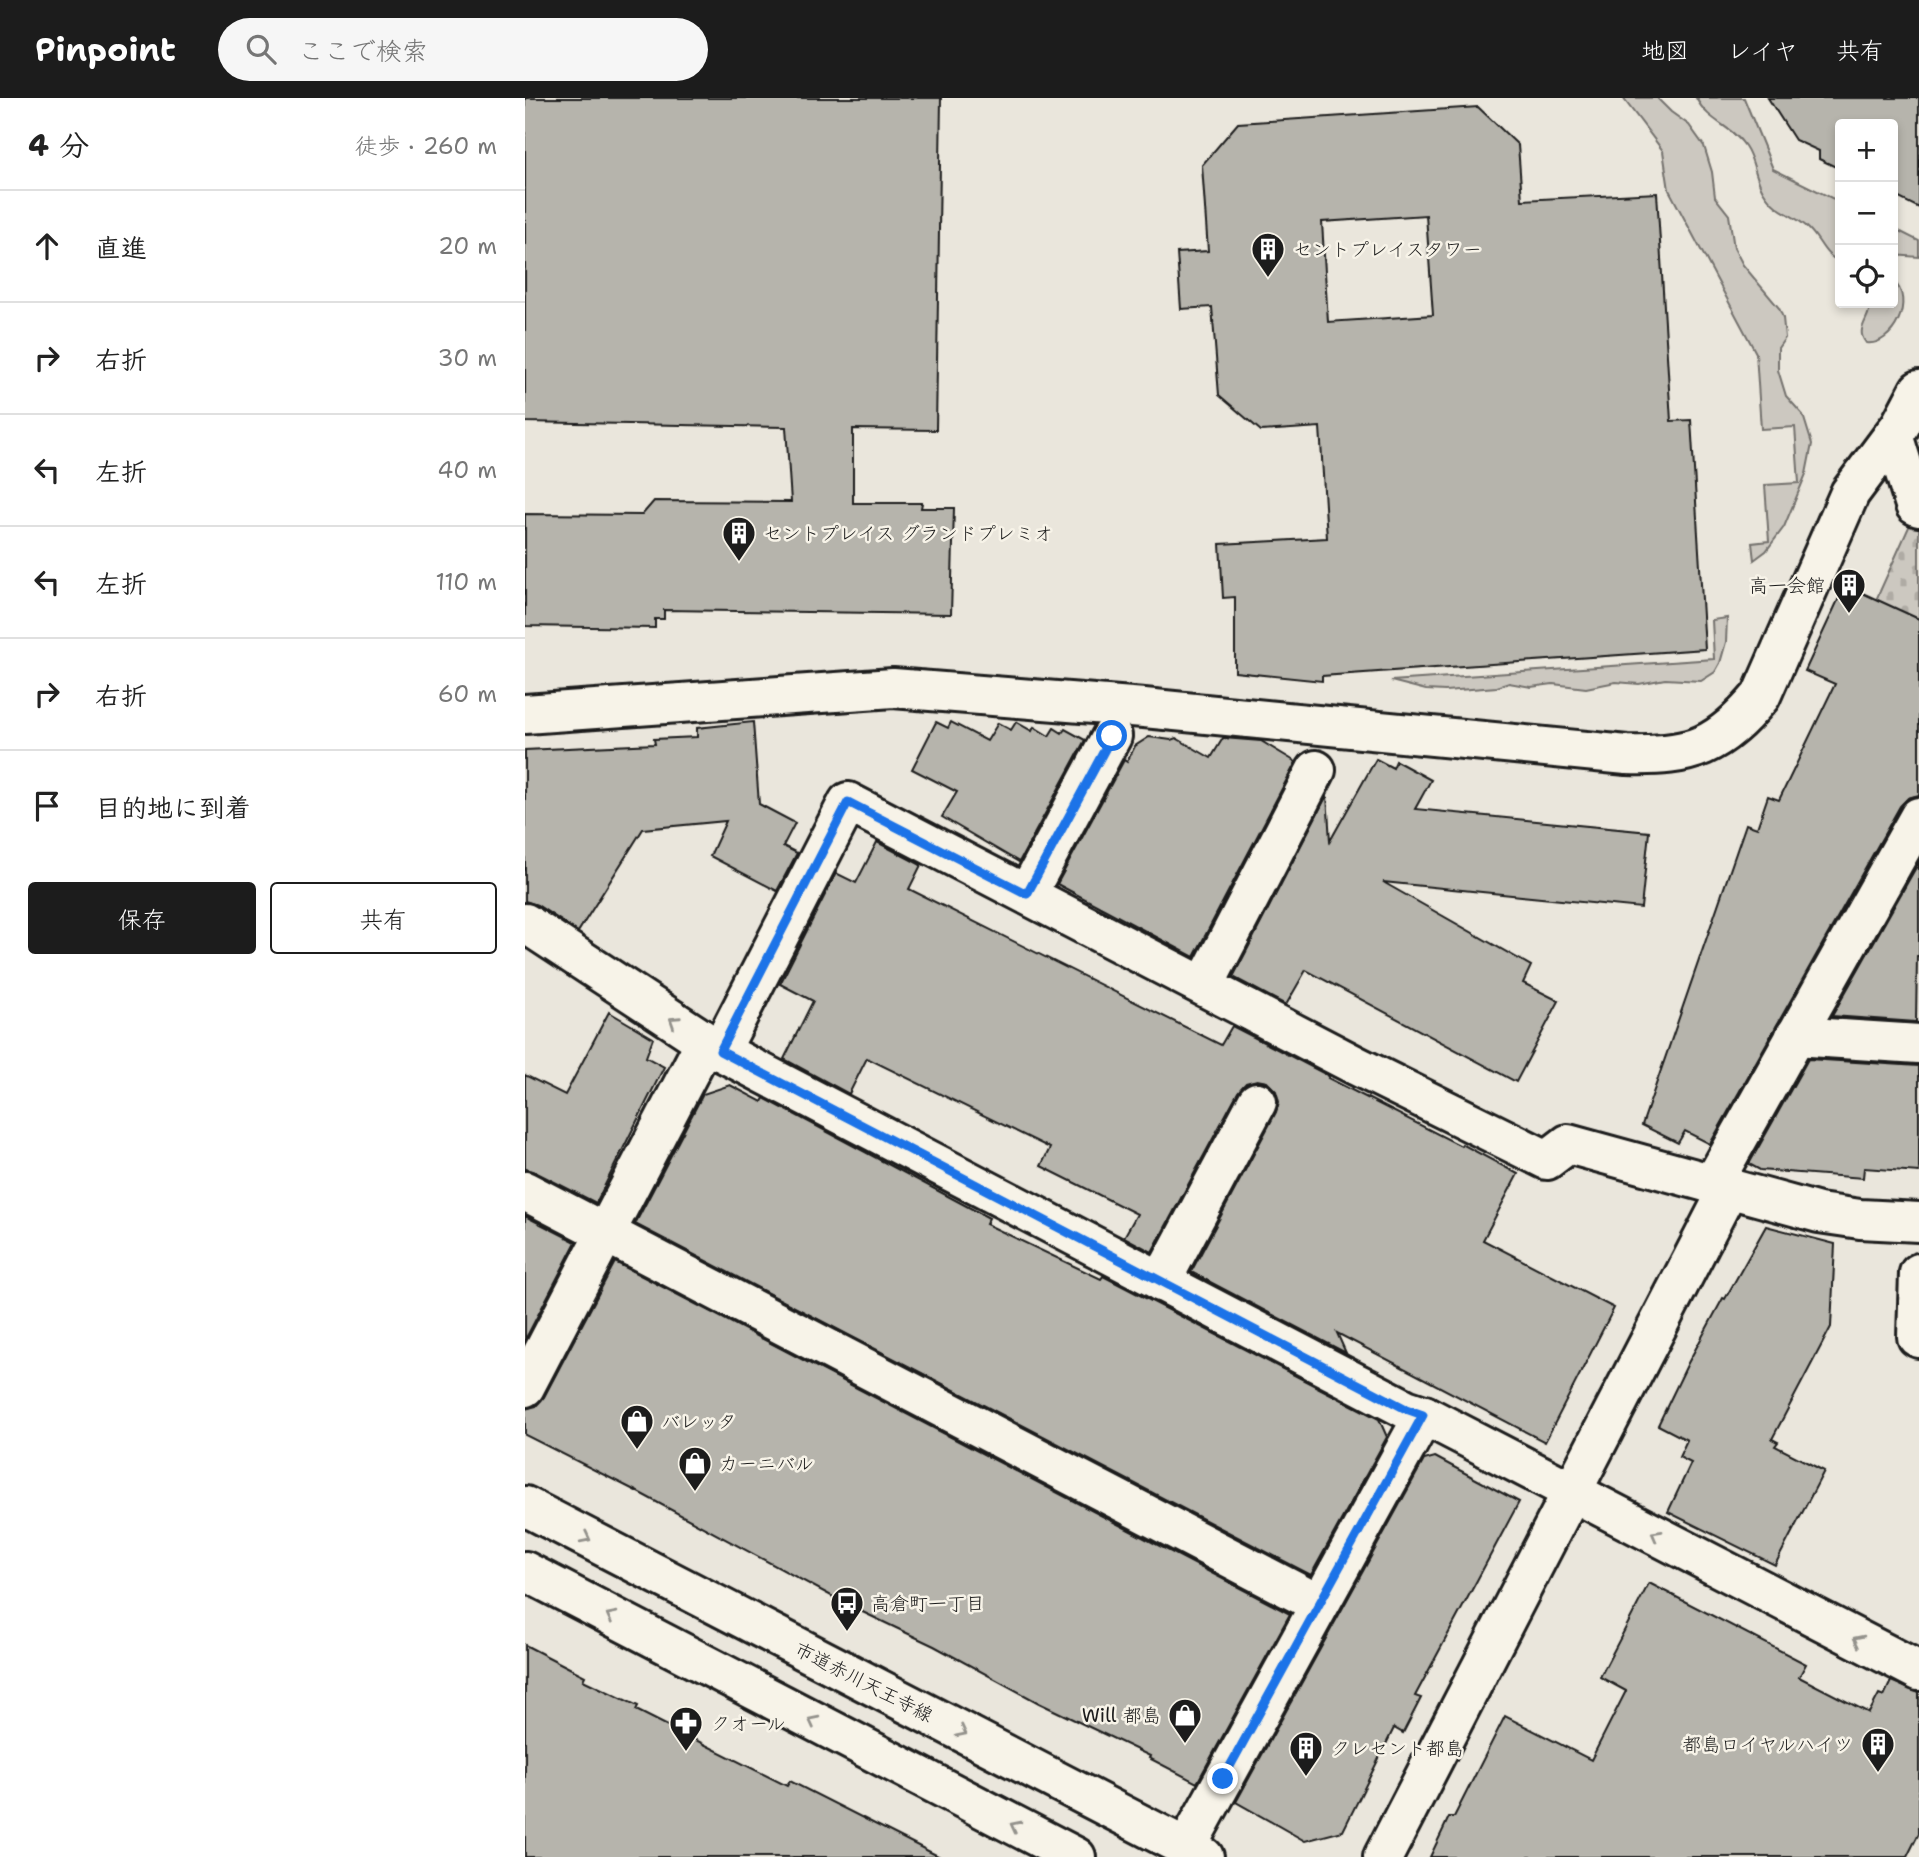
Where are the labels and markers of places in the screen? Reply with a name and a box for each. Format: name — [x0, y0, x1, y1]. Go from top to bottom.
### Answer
building icon: セントプレイスタワー — [1249, 230, 1287, 279]
place label: セントプレイスタワー — [1293, 237, 1482, 262]
building icon: セントプレイス グランドプレミオ — [720, 514, 758, 563]
place label: セントプレイス グランドプレミオ — [763, 521, 1053, 546]
building icon: 高一会館 — [1830, 566, 1868, 615]
place label: 高一会館 — [1749, 573, 1825, 598]
shop icon: バレッタ — [618, 1402, 656, 1451]
place label: バレッタ — [661, 1409, 737, 1434]
shop icon: カーニバル — [676, 1444, 714, 1493]
place label: カーニバル — [719, 1451, 814, 1476]
bus stop icon: 高倉町一丁目 — [828, 1584, 866, 1633]
place label: 高倉町一丁目 — [871, 1591, 985, 1616]
shop icon: Will 都島 — [1166, 1696, 1204, 1745]
place label: Will 都島 — [1082, 1703, 1161, 1728]
pharmacy icon: クオール — [667, 1704, 705, 1753]
place label: クオール — [711, 1711, 786, 1736]
building icon: 都島ロイヤルハイツ — [1859, 1725, 1897, 1774]
building icon: クレセント都島 — [1287, 1729, 1325, 1778]
place label: 都島ロイヤルハイツ — [1682, 1732, 1853, 1757]
place label: クレセント都島 — [1331, 1736, 1464, 1761]

